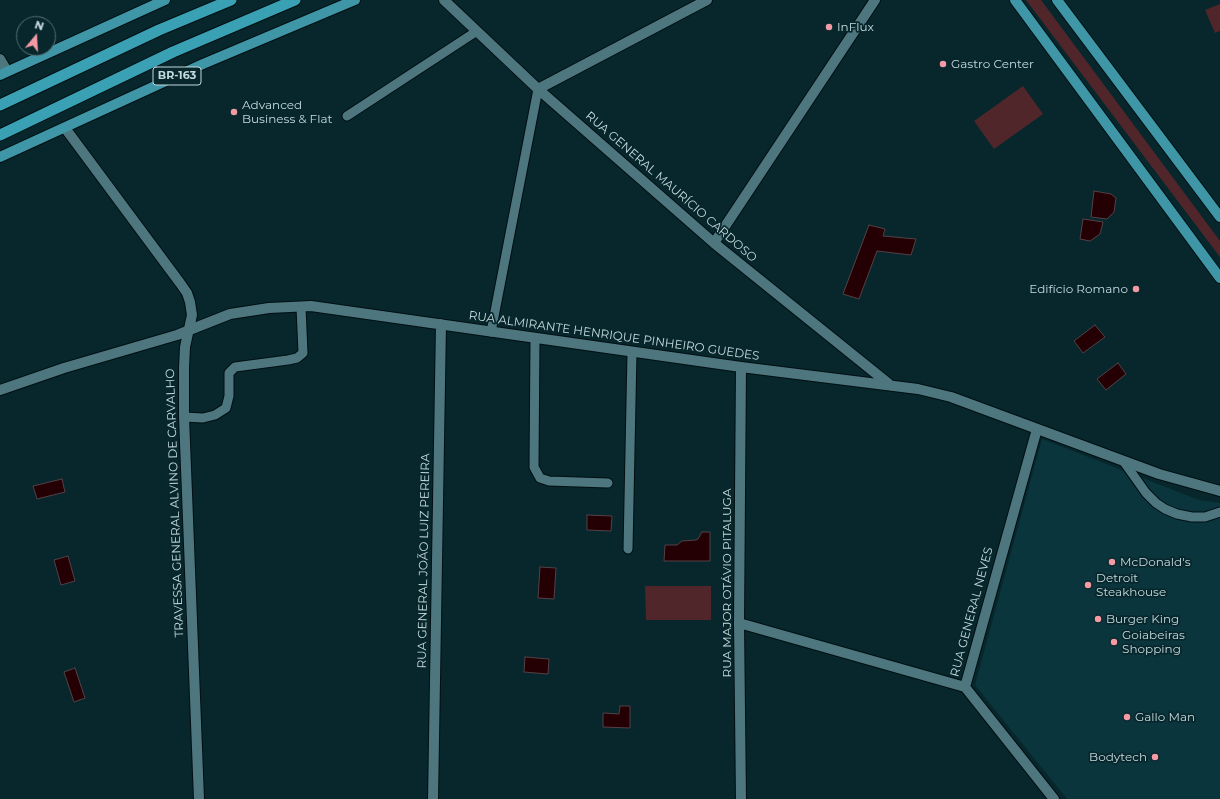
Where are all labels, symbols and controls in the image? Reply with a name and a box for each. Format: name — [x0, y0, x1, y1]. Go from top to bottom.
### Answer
north arrow — [16, 16, 56, 56]
text: N — [33, 18, 46, 34]
place label: InFlux — [837, 20, 874, 34]
marker: InFlux — [824, 22, 834, 32]
place label: Gastro Center — [951, 57, 1034, 71]
marker: Gastro Center — [938, 59, 948, 69]
road number: BR-163 — [153, 67, 201, 85]
place label: Advanced Business & Flat — [242, 98, 332, 126]
marker: Advanced Business & Flat — [229, 107, 239, 117]
street label: RUA GENERAL MAURÍCIO CARDOSO — [582, 109, 760, 265]
place label: Edifício Romano — [1029, 282, 1128, 296]
marker: Edifício Romano — [1131, 284, 1141, 294]
street label: RUA ALMIRANTE HENRIQUE PINHEIRO GUEDES — [468, 308, 760, 364]
street label: TRAVESSA GENERAL ALVINO DE CARVALHO — [163, 368, 187, 638]
street label: RUA GENERAL JOÃO LUIZ PEREIRA — [415, 453, 433, 669]
street label: RUA MAJOR OTÁVIO PITALUGA — [720, 488, 734, 678]
street label: RUA GENERAL NEVES — [948, 546, 996, 678]
place label: McDonald's — [1120, 555, 1190, 569]
marker: McDonald's — [1107, 557, 1117, 567]
place label: Detroit Steakhouse — [1096, 571, 1166, 599]
marker: Detroit Steakhouse — [1083, 580, 1093, 590]
place label: Burger King — [1106, 612, 1179, 626]
marker: Burger King — [1093, 614, 1103, 624]
place label: Goiabeiras Shopping — [1122, 628, 1185, 656]
marker: Goiabeiras Shopping — [1109, 637, 1119, 647]
place label: Gallo Man — [1135, 710, 1195, 724]
marker: Gallo Man — [1122, 712, 1132, 722]
place label: Bodytech — [1089, 750, 1147, 764]
marker: Bodytech — [1150, 752, 1160, 762]

